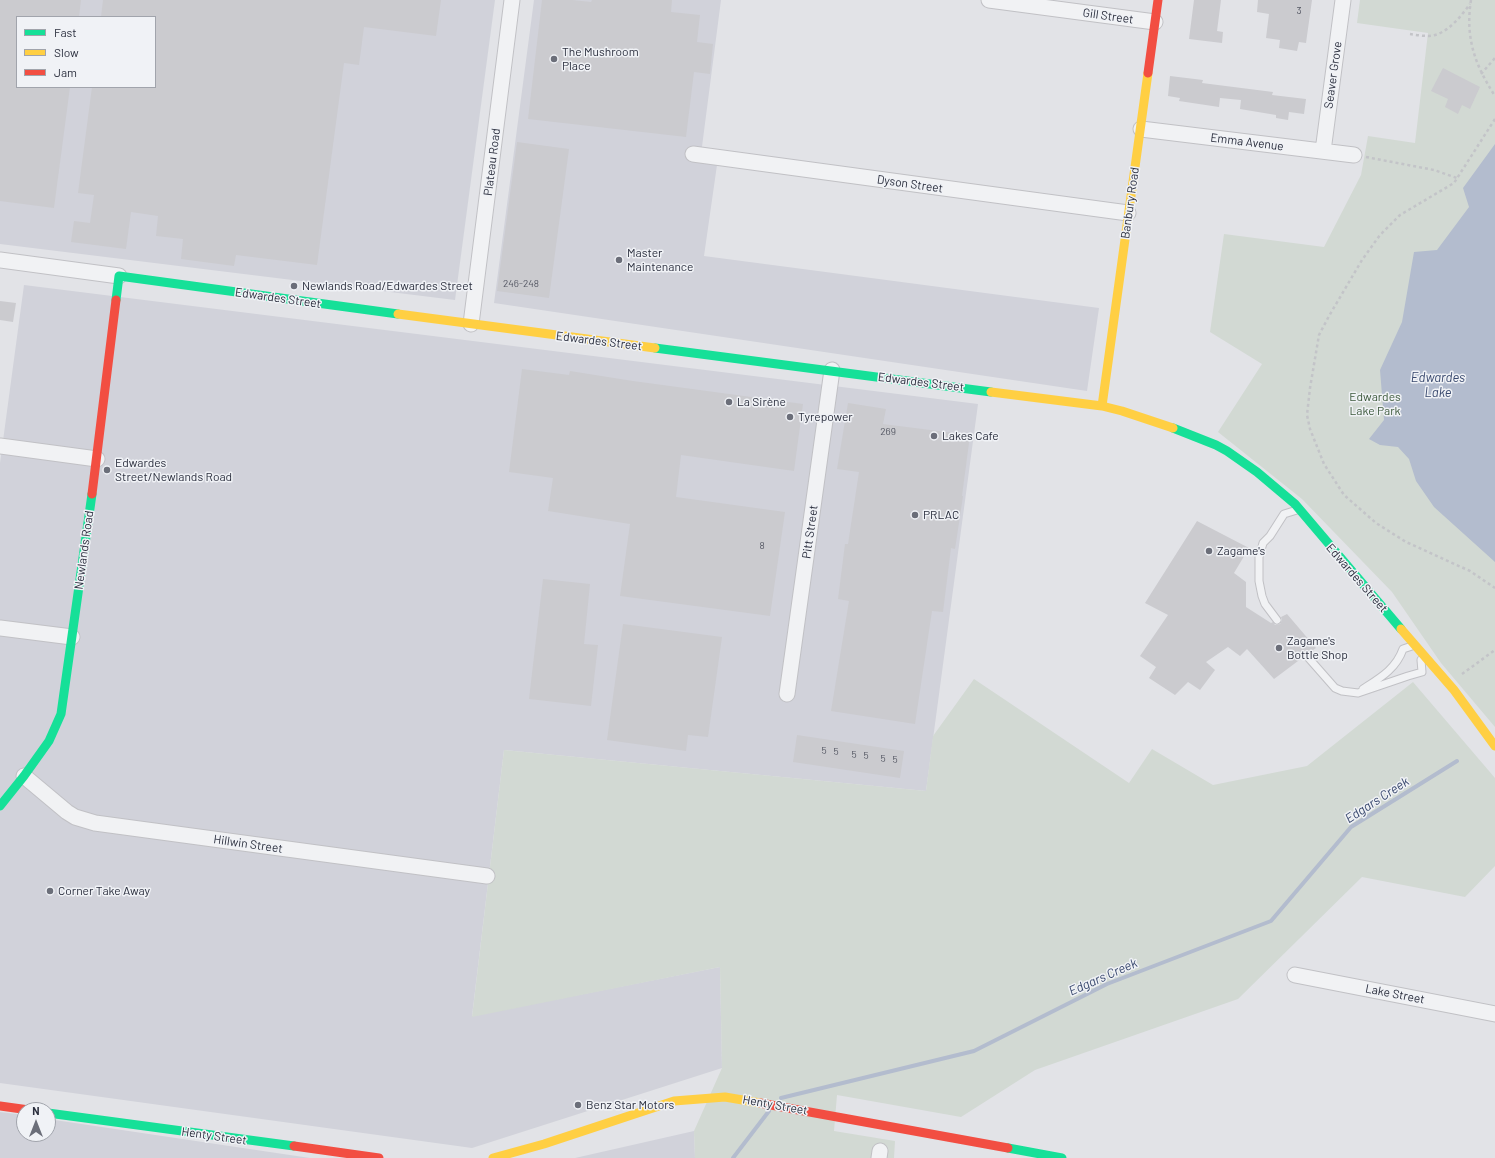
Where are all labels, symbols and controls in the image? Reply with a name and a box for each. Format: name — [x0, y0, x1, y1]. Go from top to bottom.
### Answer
street label: Gill Street — [1082, 5, 1134, 27]
house number: 3 — [1296, 5, 1302, 17]
legend — [16, 16, 156, 88]
text: Fast — [54, 25, 77, 39]
street label: Seaver Grove — [1321, 40, 1345, 110]
text: Slow — [54, 45, 79, 59]
place label: The Mushroom Place — [562, 45, 639, 73]
marker: The Mushroom Place — [549, 54, 559, 64]
text: Jam — [54, 65, 77, 79]
street label: Plateau Road — [481, 127, 503, 197]
street label: Emma Avenue — [1210, 130, 1284, 154]
street label: Banbury Road — [1118, 166, 1142, 240]
street label: Dyson Street — [876, 172, 944, 196]
place label: Master Maintenance — [627, 246, 693, 274]
marker: Master Maintenance — [614, 255, 624, 265]
house number: 246-248 — [503, 278, 539, 290]
place label: Newlands Road/Edwardes Street — [302, 279, 473, 293]
marker: Newlands Road/Edwardes Street — [289, 281, 299, 291]
street label: Edwardes Street — [234, 285, 322, 311]
street label: Edwardes Street — [555, 329, 643, 353]
street label: Edwardes Street — [877, 370, 965, 394]
water label: Edwardes Lake — [1411, 370, 1465, 401]
park label: Edwardes Lake Park — [1349, 390, 1401, 418]
place label: La Sirène — [737, 395, 786, 409]
marker: La Sirène — [724, 397, 734, 407]
place label: Tyrepower — [798, 410, 853, 424]
marker: Tyrepower — [785, 412, 795, 422]
house number: 269 — [880, 426, 896, 438]
place label: Lakes Cafe — [942, 429, 999, 443]
marker: Lakes Cafe — [929, 431, 939, 441]
place label: Edwardes Street/Newlands Road — [115, 456, 232, 484]
marker: Edwardes Street/Newlands Road — [102, 465, 112, 475]
street label: Pitt Street — [799, 504, 821, 560]
place label: PRLAC — [923, 508, 959, 522]
street label: Newlands Road — [71, 510, 97, 590]
marker: PRLAC — [910, 510, 920, 520]
house number: 8 — [759, 540, 765, 552]
street label: Edwardes Street — [1323, 541, 1391, 615]
place label: Zagame's — [1217, 544, 1265, 558]
marker: Zagame's — [1204, 546, 1214, 556]
place label: Zagame's Bottle Shop — [1287, 634, 1348, 662]
marker: Zagame's Bottle Shop — [1274, 643, 1284, 653]
house number: 5 — [821, 745, 827, 757]
house number: 5 — [833, 746, 839, 758]
house number: 5 — [851, 749, 857, 761]
house number: 5 — [863, 750, 869, 762]
house number: 5 — [880, 753, 886, 765]
house number: 5 — [892, 754, 898, 766]
water label: Edgars Creek — [1342, 774, 1412, 826]
street label: Hillwin Street — [212, 832, 284, 856]
place label: Corner Take Away — [58, 884, 150, 898]
marker: Corner Take Away — [45, 886, 55, 896]
water label: Edgars Creek — [1066, 955, 1140, 999]
street label: Lake Street — [1364, 981, 1426, 1007]
street label: Henty Street — [741, 1092, 809, 1118]
place label: Benz Star Motors — [586, 1098, 674, 1112]
marker: Benz Star Motors — [573, 1100, 583, 1110]
north arrow — [16, 1102, 56, 1142]
text: N — [32, 1104, 40, 1117]
street label: Henty Street — [180, 1124, 248, 1148]

